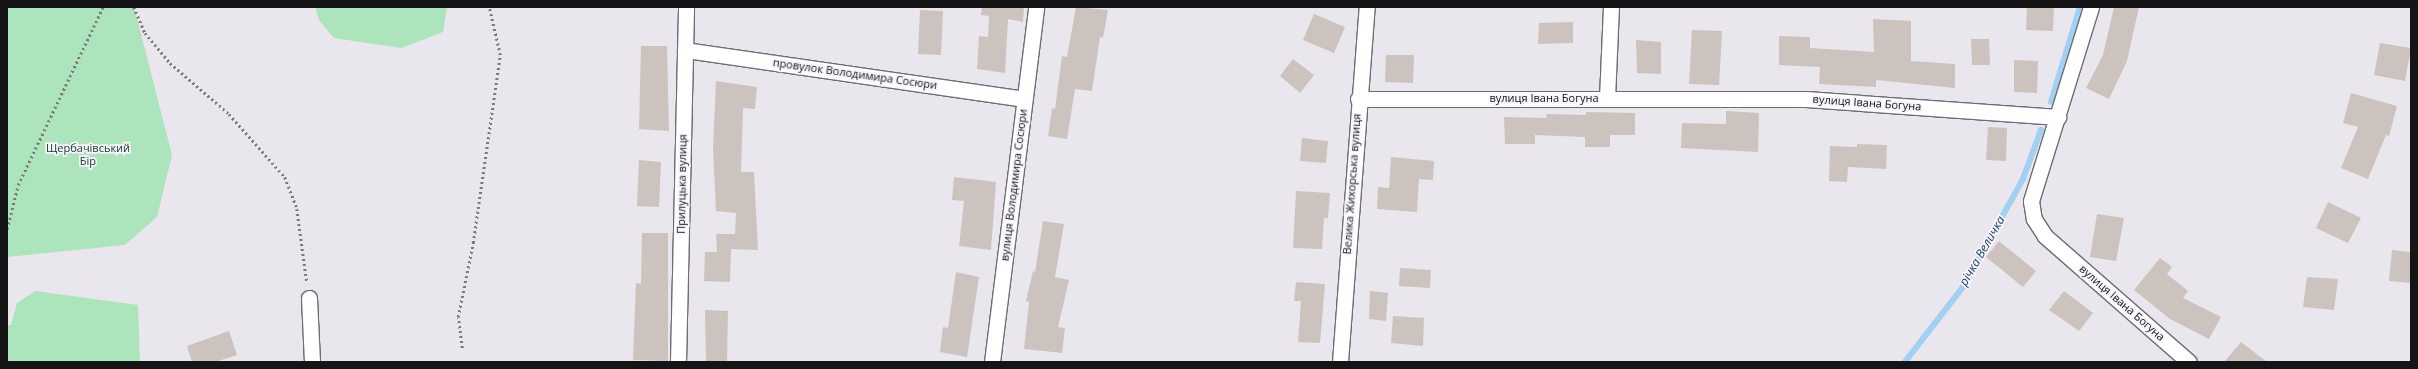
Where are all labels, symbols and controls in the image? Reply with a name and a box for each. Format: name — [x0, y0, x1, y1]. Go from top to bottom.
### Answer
street label: провулок Володимира Сосюри — [772, 56, 938, 92]
street label: вулиця Івана Богуна — [1489, 91, 1599, 105]
street label: вулиця Івана Богуна — [1812, 93, 1922, 113]
street label: вулиця Володимира Сосюри — [998, 108, 1030, 262]
street label: Велика Жихорська вулиця — [1340, 113, 1364, 255]
street label: Прилуцька вулиця — [675, 134, 689, 234]
park label: Щербачівський Бір — [46, 142, 130, 168]
water label: річка Величка — [1956, 214, 2008, 288]
street label: вулиця Івана Богуна — [2077, 262, 2167, 344]

